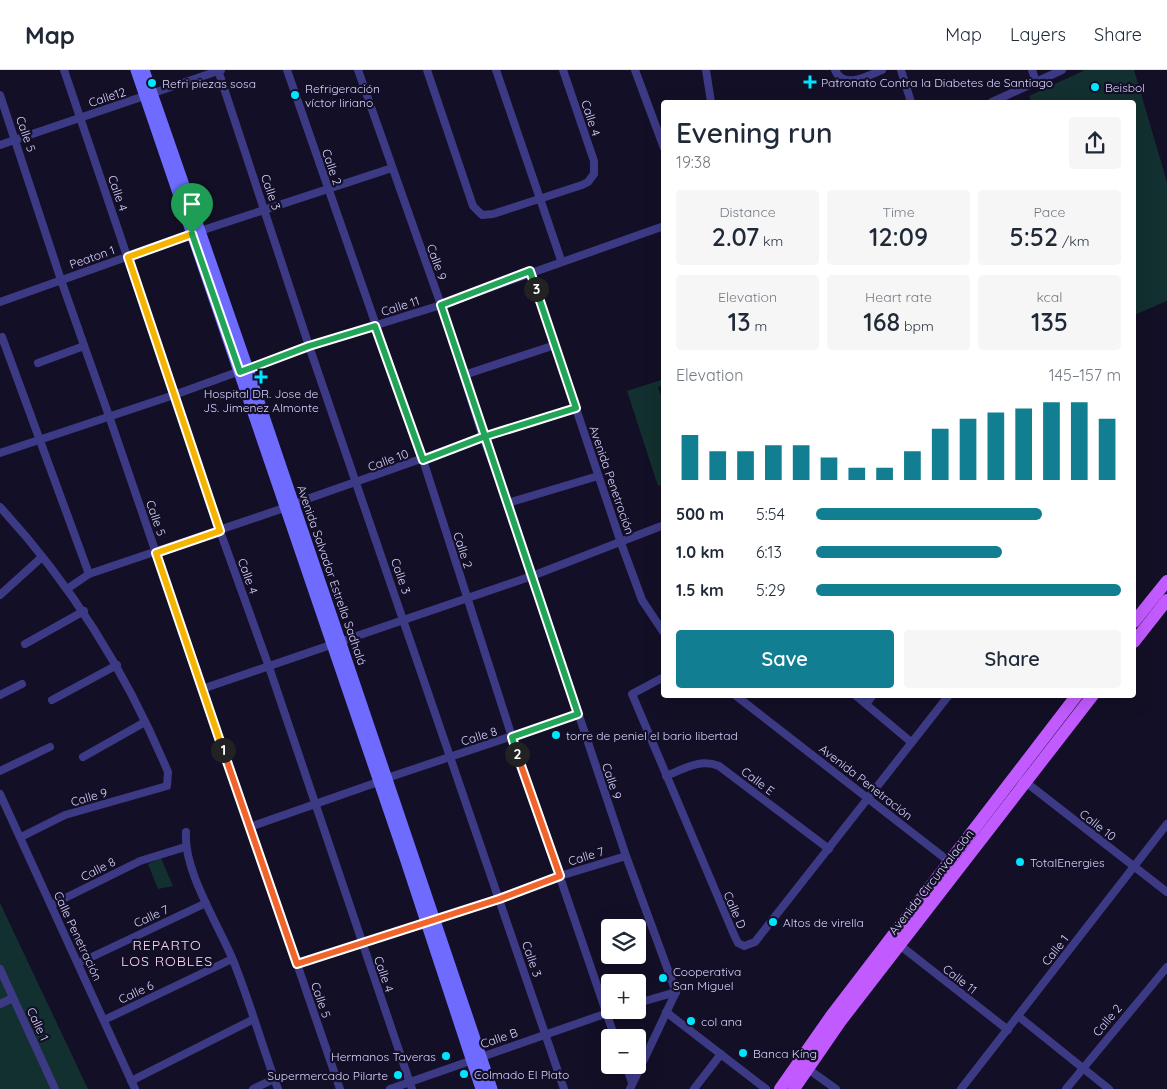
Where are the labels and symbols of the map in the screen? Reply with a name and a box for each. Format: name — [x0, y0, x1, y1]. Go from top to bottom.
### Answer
marker: Patronato Contra la Diabetes de Santiago — [803, 75, 817, 89]
place label: Patronato Contra la Diabetes de Santiago — [821, 75, 1053, 90]
place label: Refri piezas sosa — [162, 76, 256, 91]
marker: Refri piezas sosa — [146, 77, 158, 89]
place label: Beisbol — [1105, 80, 1145, 95]
place label: Refrigeración víctor liriano — [305, 81, 380, 110]
marker: Beisbol — [1089, 81, 1101, 93]
street label: Calle12 — [86, 84, 128, 110]
marker: Refrigeración víctor liriano — [289, 89, 301, 101]
street label: Calle 4 — [578, 98, 604, 138]
street label: Calle 5 — [13, 114, 39, 154]
street label: Calle 2 — [319, 147, 345, 187]
street label: Calle 3 — [258, 172, 284, 212]
street label: Calle 4 — [105, 173, 131, 213]
pin — [171, 183, 213, 234]
street label: Peaton 1 — [67, 242, 117, 272]
street label: Calle 9 — [424, 242, 451, 282]
pin: 3 — [524, 276, 548, 302]
street label: Calle 11 — [379, 293, 421, 319]
marker: Hospital DR. Jose de JS. Jimenez Almonte — [254, 370, 268, 384]
place label: Hospital DR. Jose de JS. Jimenez Almonte — [203, 386, 319, 415]
street label: Avenida Penetración — [586, 424, 638, 536]
street label: Calle 10 — [366, 446, 410, 474]
street label: Avenida Salvador Estrella Sadhalá — [294, 483, 370, 667]
street label: Calle 5 — [143, 498, 169, 538]
street label: Calle 2 — [450, 530, 476, 570]
street label: Calle 4 — [235, 556, 261, 596]
street label: Calle 3 — [388, 556, 414, 596]
street label: Calle 8 — [459, 723, 499, 749]
place label: torre de peniel el bario libertad — [566, 728, 738, 743]
marker: torre de peniel el bario libertad — [550, 729, 562, 741]
pin: 1 — [210, 738, 236, 762]
street label: Avenida Penetración — [816, 741, 916, 823]
pin: 2 — [504, 742, 530, 766]
street label: Calle 9 — [599, 761, 625, 801]
street label: Calle E — [739, 764, 778, 798]
street label: Calle 9 — [69, 785, 109, 809]
street label: Calle 10 — [1077, 806, 1119, 844]
street label: Avenida Circunvalación — [885, 827, 977, 937]
street label: Calle 7 — [566, 843, 606, 869]
street label: Calle 8 — [78, 854, 118, 884]
place label: TotalEnergies — [1030, 855, 1105, 870]
marker: TotalEnergies — [1014, 856, 1026, 868]
street label: Calle Penetración — [51, 889, 105, 983]
street label: Calle D — [720, 889, 750, 931]
street label: Calle 7 — [131, 901, 171, 931]
place label: Altos de virella — [783, 915, 864, 930]
marker: Altos de virella — [767, 916, 779, 928]
street label: Calle 1 — [1038, 932, 1072, 968]
district label: REPARTO LOS ROBLES — [121, 936, 213, 970]
street label: Calle 3 — [519, 939, 545, 979]
street label: Calle 4 — [371, 954, 397, 994]
street label: Calle 11 — [940, 961, 980, 997]
place label: Cooperativa San Miguel — [673, 964, 741, 993]
marker: Cooperativa San Miguel — [657, 972, 669, 984]
street label: Calle 6 — [116, 977, 156, 1007]
street label: Calle 5 — [308, 980, 334, 1020]
street label: Calle 2 — [1089, 1001, 1125, 1039]
street label: Calle 1 — [24, 1005, 52, 1043]
place label: col ana — [701, 1014, 742, 1029]
marker: col ana — [685, 1015, 697, 1027]
street label: Calle B — [478, 1025, 520, 1051]
place label: Banca King — [753, 1046, 817, 1061]
marker: Banca King — [737, 1047, 749, 1059]
place label: Hermanos Taveras — [331, 1049, 436, 1064]
marker: Hermanos Taveras — [440, 1050, 452, 1062]
place label: Colmado El Plato — [474, 1067, 569, 1082]
place label: Supermercado Pilarte — [267, 1068, 388, 1083]
marker: Colmado El Plato — [458, 1068, 470, 1080]
marker: Supermercado Pilarte — [392, 1069, 404, 1081]

